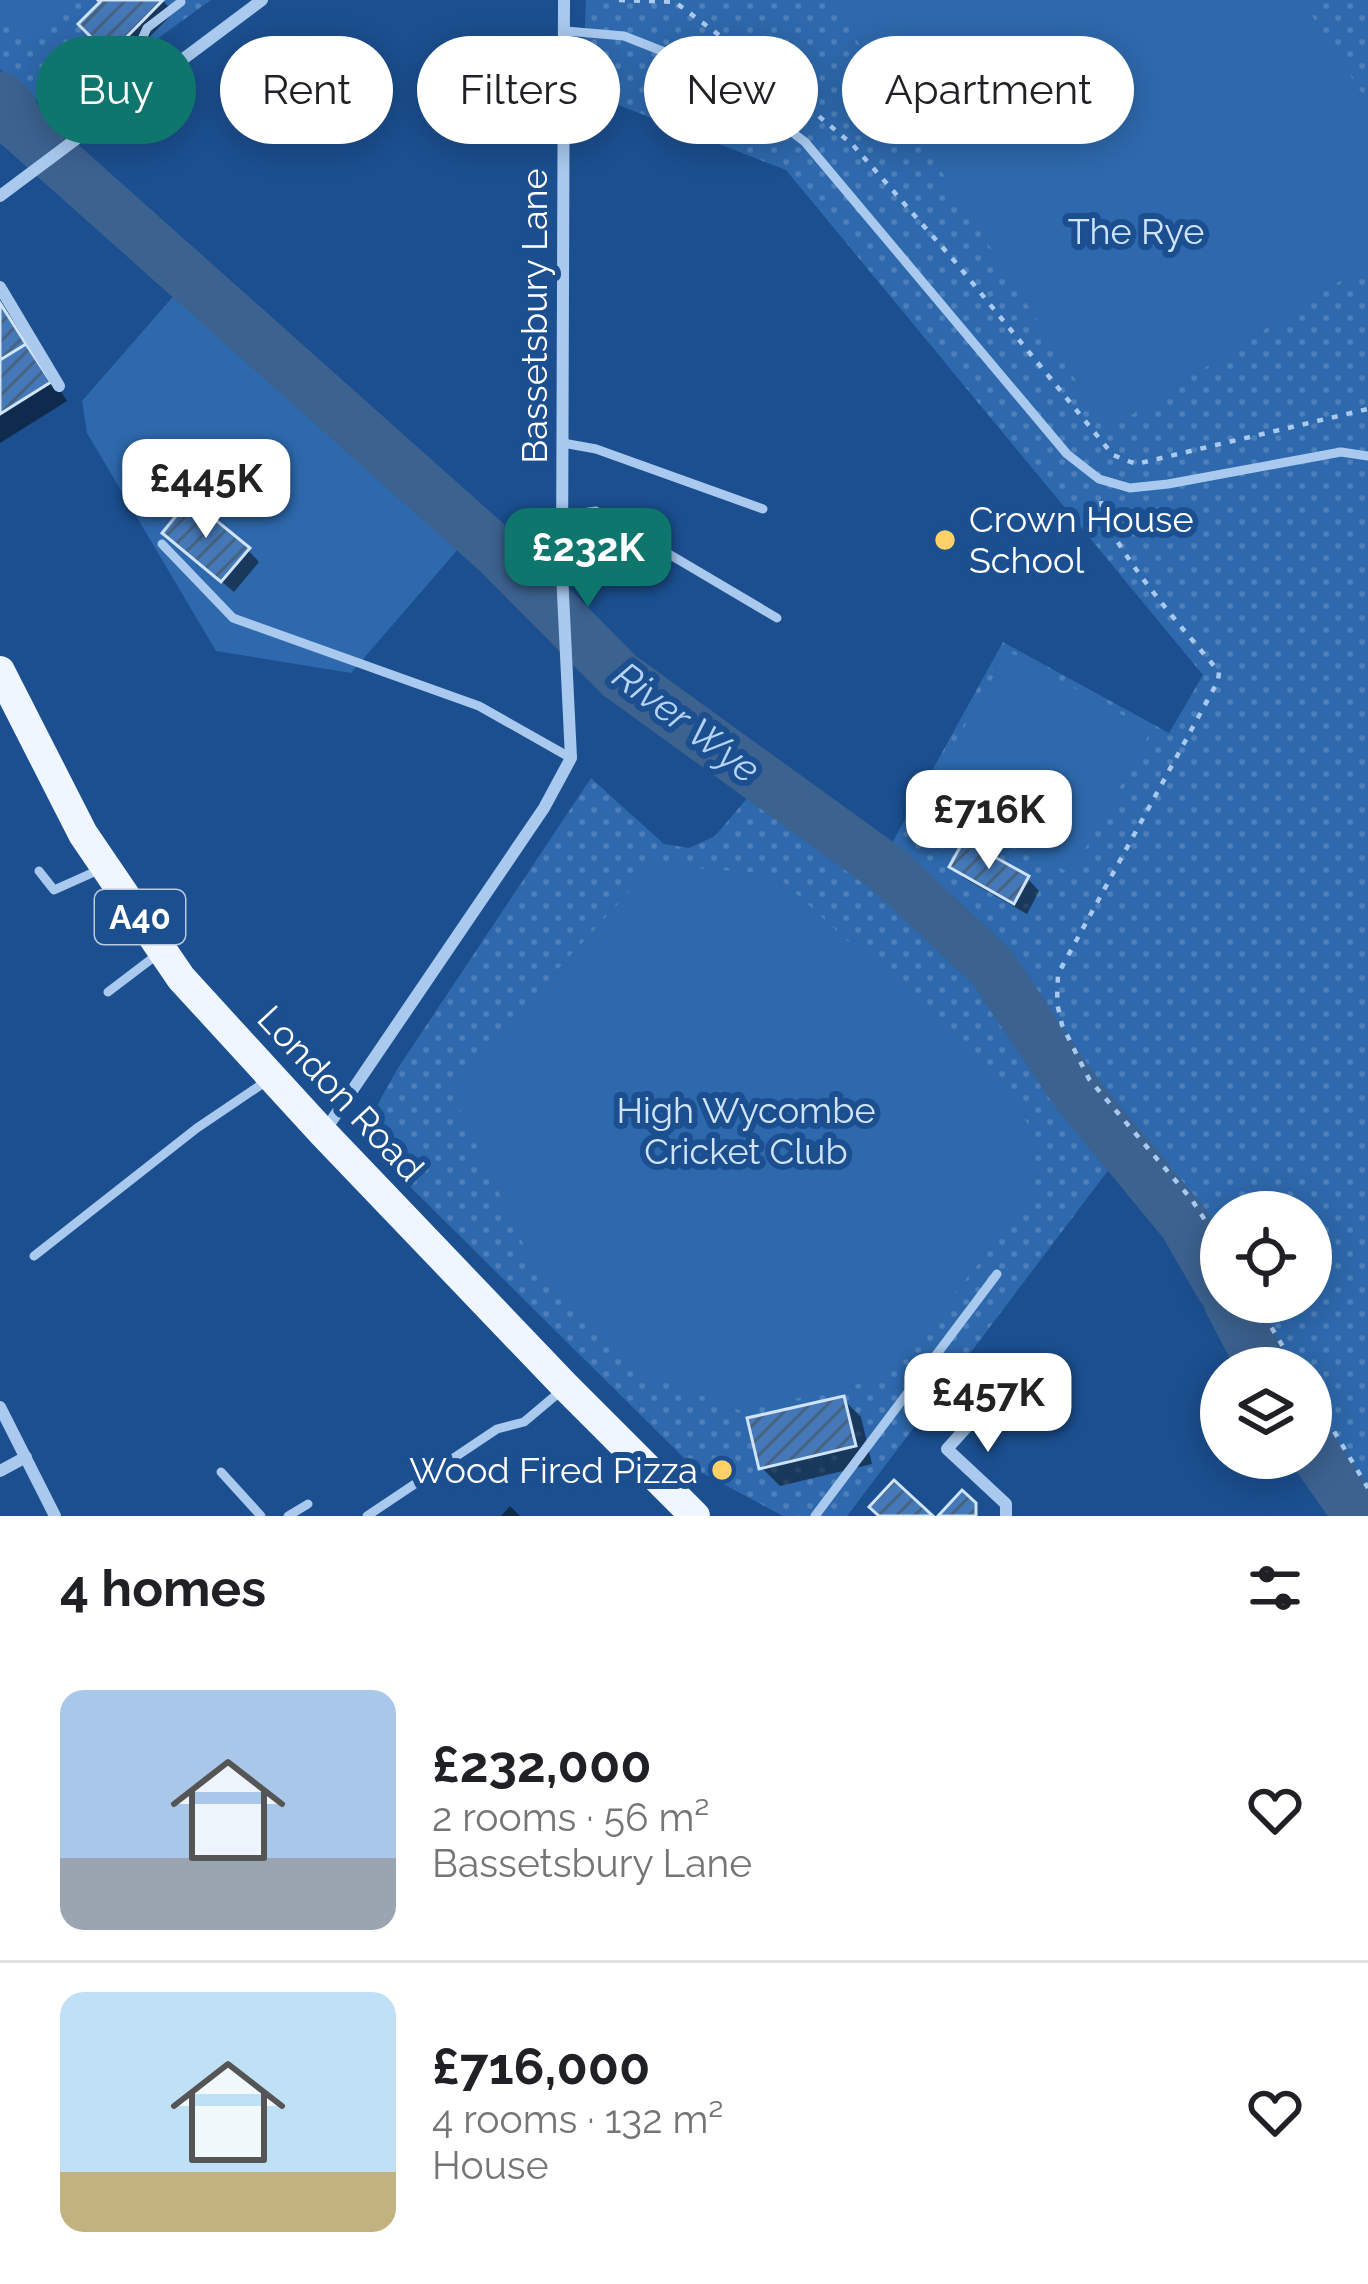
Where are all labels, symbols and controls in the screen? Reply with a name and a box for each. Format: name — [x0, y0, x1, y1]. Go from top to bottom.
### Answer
chip: Buy — [36, 36, 196, 144]
chip: Rent — [220, 36, 393, 144]
chip: Filters — [417, 36, 620, 144]
chip: New — [644, 36, 818, 144]
chip: Apartment — [842, 36, 1134, 144]
street label: Bassetsbury Lane — [513, 168, 555, 464]
park label: The Rye — [1068, 210, 1204, 252]
pin: £445K — [122, 439, 290, 541]
text: £445K — [149, 455, 263, 501]
place label: Crown House School — [969, 498, 1194, 581]
pin: £232K — [504, 508, 672, 610]
text: £232K — [531, 524, 645, 570]
marker: Crown House School — [932, 527, 958, 553]
water label: River Wye — [605, 652, 769, 792]
pin: £716K — [905, 770, 1073, 872]
text: £716K — [933, 786, 1045, 832]
road number: A40 — [95, 890, 185, 944]
street label: London Road — [249, 997, 433, 1189]
park label: High Wycombe Cricket Club — [616, 1089, 876, 1172]
map controls — [1200, 1191, 1332, 1479]
button: locate — [1200, 1191, 1332, 1323]
button: layers — [1200, 1347, 1332, 1479]
pin: £457K — [904, 1353, 1072, 1455]
text: £457K — [931, 1369, 1045, 1415]
place label: Wood Fired Pizza — [409, 1449, 698, 1491]
marker: Wood Fired Pizza — [709, 1457, 735, 1483]
icon: filters — [1242, 1555, 1308, 1621]
text: 4 homes — [60, 1558, 266, 1618]
text: £232,000 — [432, 1734, 652, 1794]
icon: home — [156, 1738, 300, 1882]
icon: heart — [1242, 1777, 1308, 1843]
text: 2 rooms · 56 m² — [432, 1794, 709, 1840]
text: Bassetsbury Lane — [432, 1840, 752, 1886]
text: £716,000 — [432, 2036, 650, 2096]
icon: home — [156, 2040, 300, 2184]
icon: heart — [1242, 2079, 1308, 2145]
text: 4 rooms · 132 m² — [432, 2096, 723, 2142]
text: House — [432, 2142, 549, 2188]

